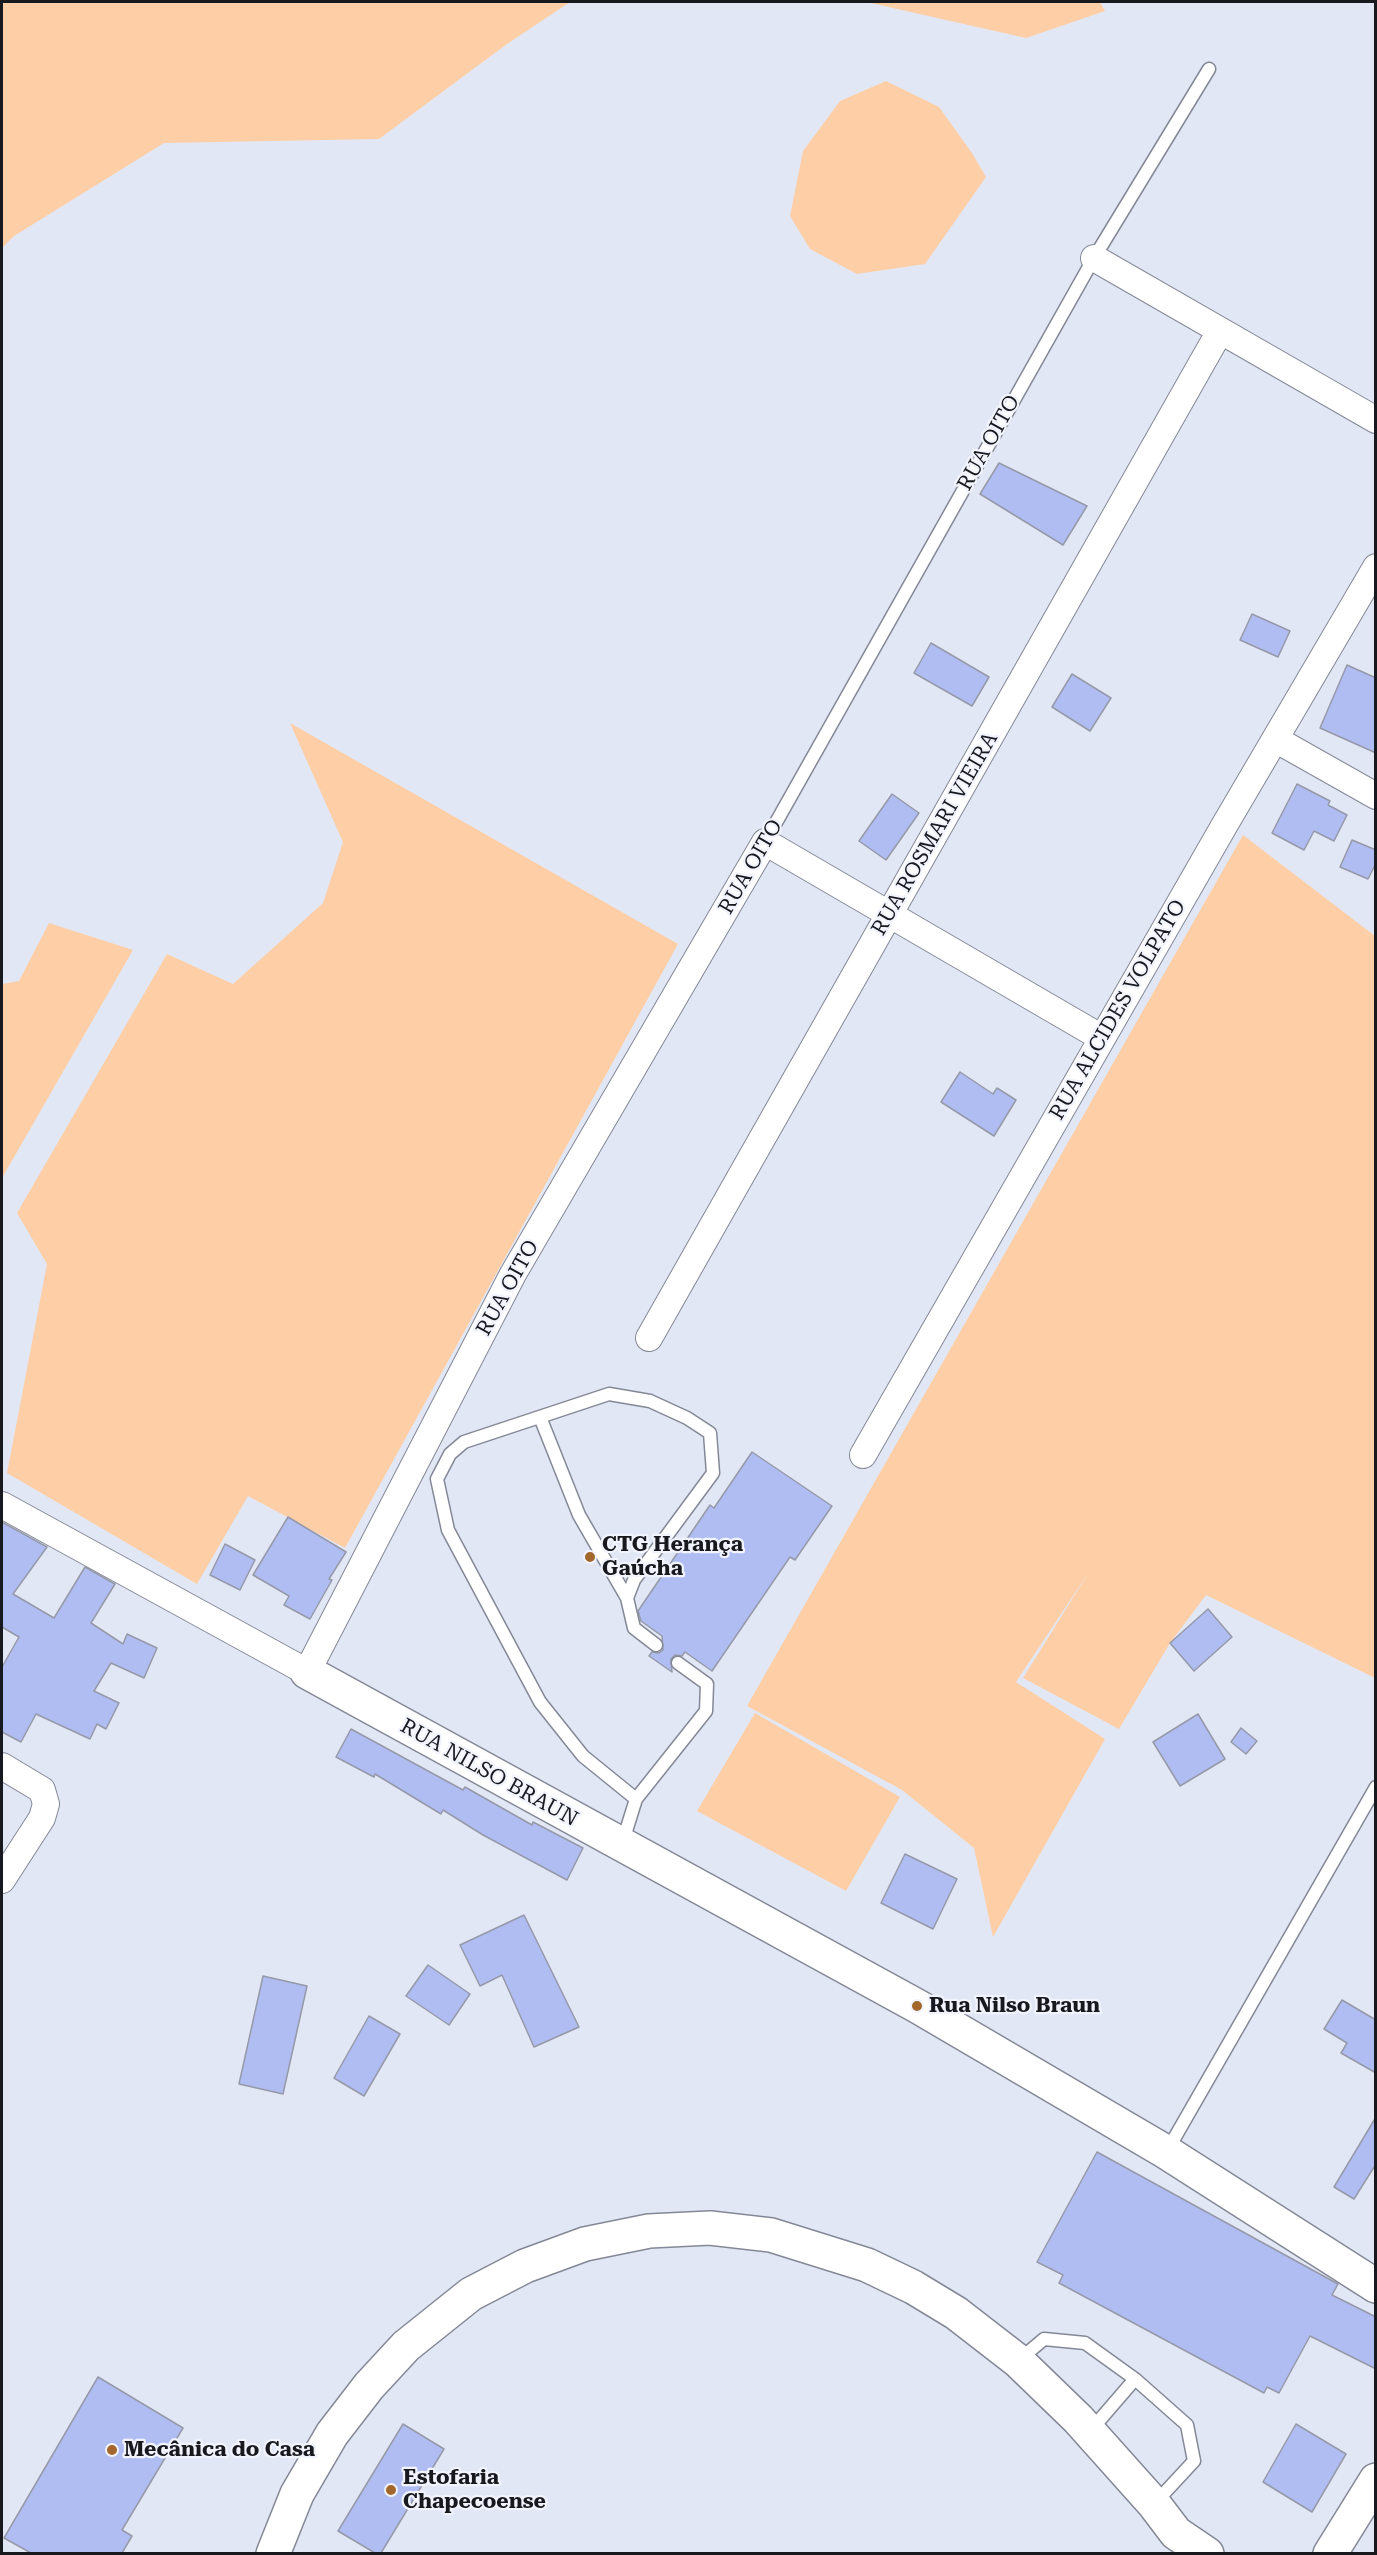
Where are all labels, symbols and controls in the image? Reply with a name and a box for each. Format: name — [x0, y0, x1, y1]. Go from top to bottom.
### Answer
street label: RUA OITO — [952, 391, 1026, 495]
street label: RUA ROSMARI VIEIRA — [867, 728, 1003, 940]
street label: RUA OITO — [714, 815, 788, 919]
street label: RUA ALCIDES VOLPATO — [1045, 895, 1191, 1125]
street label: RUA OITO — [471, 1236, 545, 1340]
place label: CTG Herança Gaúcha — [602, 1532, 743, 1582]
marker: CTG Herança Gaúcha — [583, 1550, 597, 1564]
street label: RUA NILSO BRAUN — [396, 1714, 582, 1832]
place label: Rua Nilso Braun — [929, 1993, 1100, 2019]
marker: Rua Nilso Braun — [910, 1999, 924, 2013]
place label: Mecânica do Casa — [124, 2437, 315, 2463]
marker: Mecânica do Casa — [105, 2443, 119, 2457]
place label: Estofaria Chapecoense — [403, 2465, 546, 2515]
marker: Estofaria Chapecoense — [384, 2483, 398, 2497]

